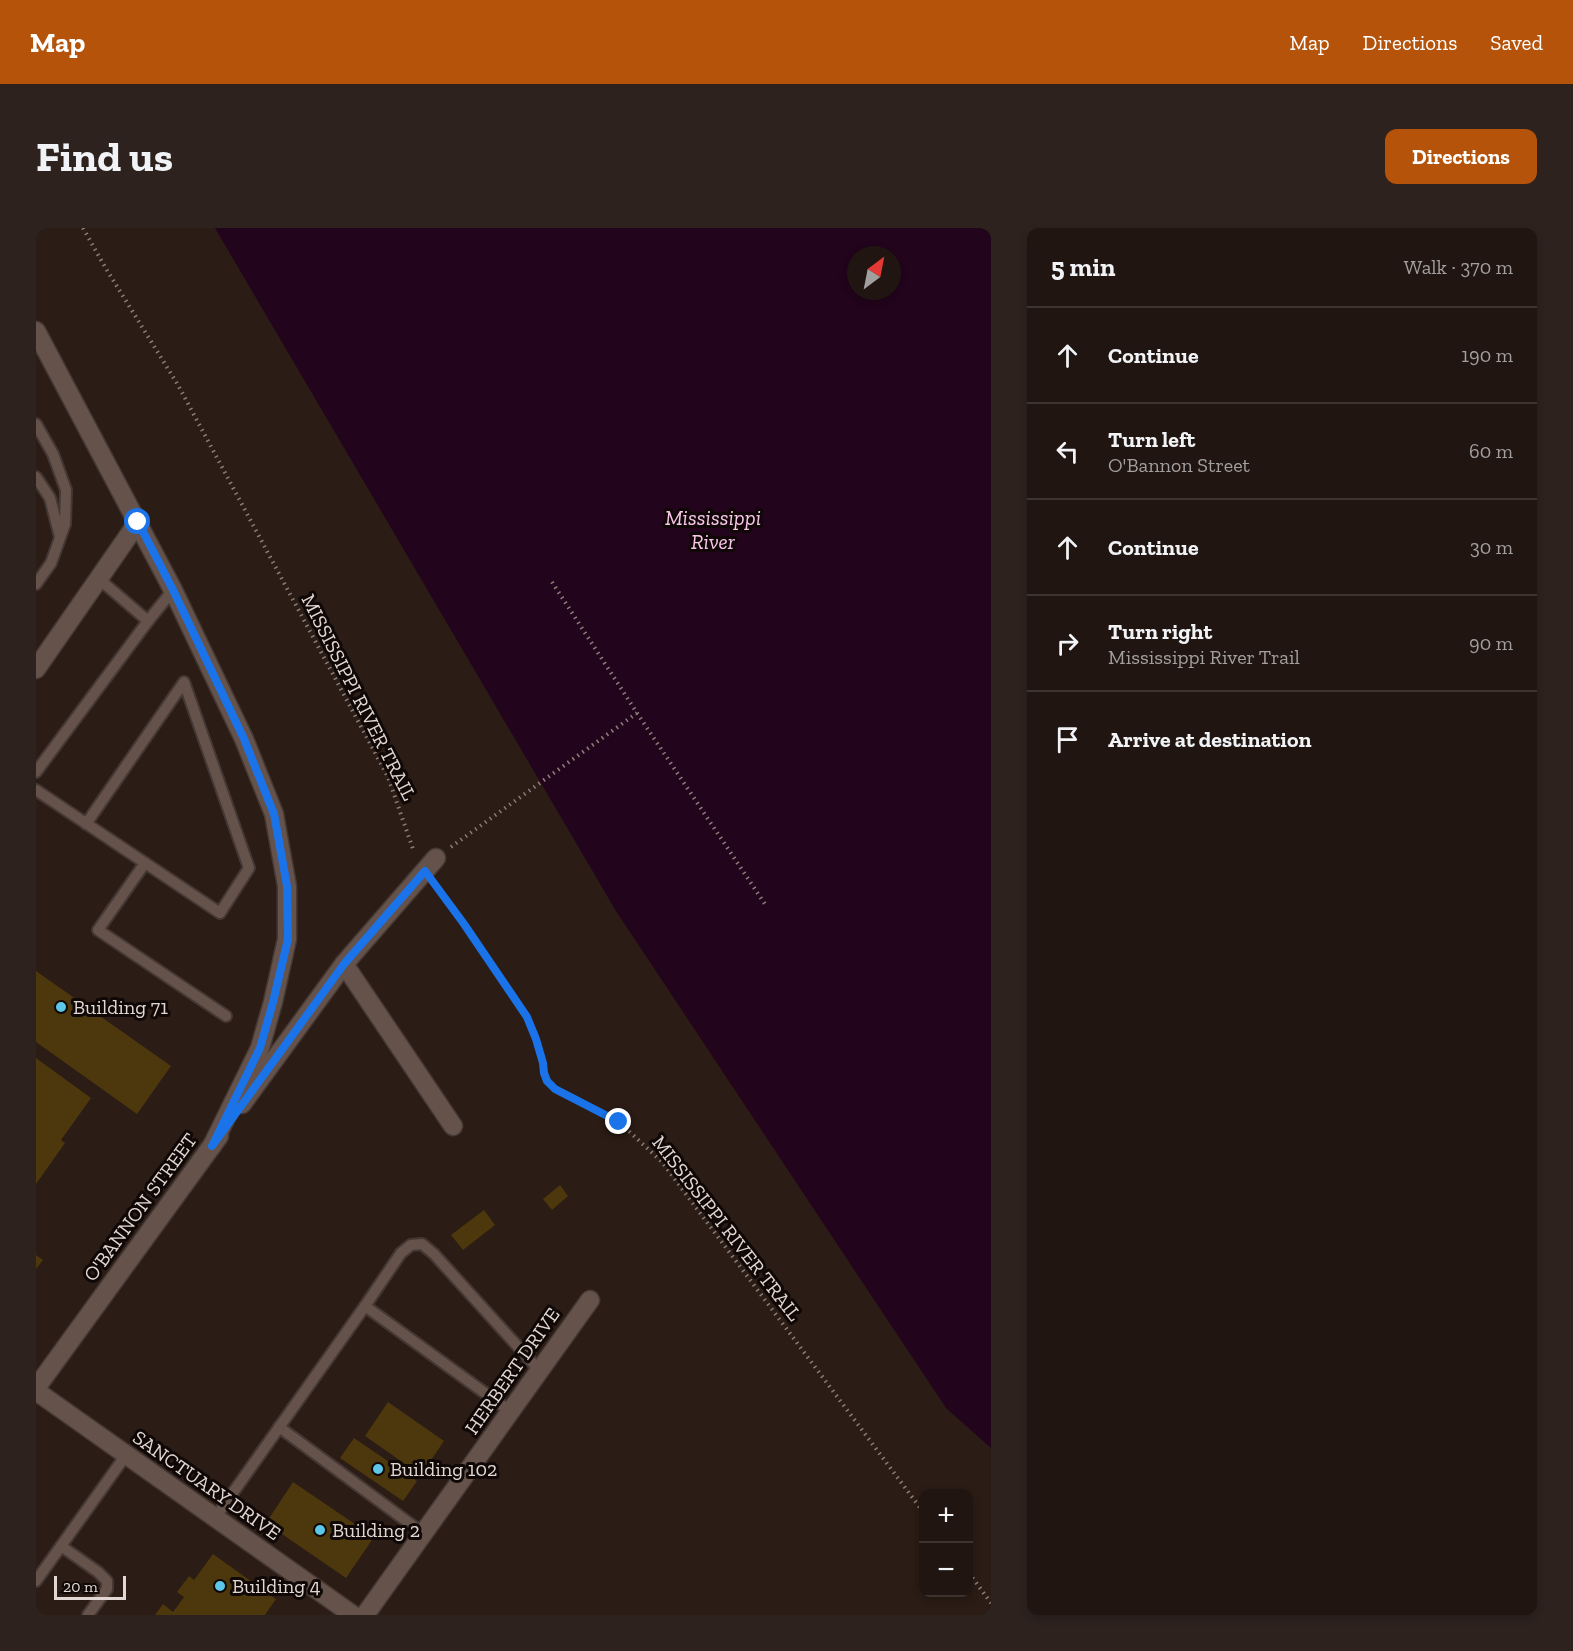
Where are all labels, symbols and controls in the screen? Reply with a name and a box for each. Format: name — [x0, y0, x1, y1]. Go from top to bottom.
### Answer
text: Map — [30, 26, 85, 59]
text: Map — [1290, 30, 1330, 55]
text: Directions — [1363, 30, 1457, 55]
text: Saved — [1490, 30, 1543, 55]
button: Directions — [1385, 129, 1537, 184]
text: Find us — [36, 131, 173, 182]
north arrow — [847, 246, 901, 300]
text: 5 min — [1051, 251, 1115, 283]
text: Walk · 370 m — [1404, 255, 1513, 279]
icon: ahead — [1051, 339, 1084, 372]
text: Continue — [1108, 342, 1199, 369]
text: 190 m — [1461, 343, 1513, 367]
text: Turn left — [1108, 426, 1195, 453]
icon: left — [1051, 435, 1084, 468]
text: 60 m — [1469, 439, 1513, 463]
text: O'Bannon Street — [1108, 453, 1250, 477]
water label: Mississippi River — [665, 505, 761, 554]
route start — [124, 508, 150, 534]
icon: ahead — [1051, 531, 1084, 564]
text: Continue — [1108, 534, 1199, 561]
text: 30 m — [1470, 535, 1513, 559]
street label: MISSISSIPPI RIVER TRAIL — [296, 590, 422, 804]
text: Turn right — [1108, 618, 1212, 645]
icon: right — [1051, 627, 1084, 660]
text: 90 m — [1469, 631, 1513, 655]
text: Mississippi River Trail — [1108, 645, 1300, 669]
icon: arrive — [1051, 723, 1084, 756]
text: Arrive at destination — [1108, 726, 1311, 753]
place label: Building 71 — [73, 995, 168, 1019]
marker: Building 71 — [54, 1000, 68, 1014]
route end — [605, 1108, 631, 1134]
street label: O'BANNON STREET — [78, 1128, 202, 1286]
street label: MISSISSIPPI RIVER TRAIL — [647, 1131, 807, 1325]
street label: HERBERT DRIVE — [459, 1303, 565, 1439]
street label: SANCTUARY DRIVE — [128, 1425, 286, 1545]
place label: Building 102 — [390, 1457, 497, 1481]
marker: Building 102 — [371, 1462, 385, 1476]
map controls — [919, 1489, 973, 1597]
button: + — [919, 1489, 973, 1543]
place label: Building 2 — [332, 1518, 420, 1542]
marker: Building 2 — [313, 1523, 327, 1537]
button: − — [919, 1543, 973, 1597]
scale bar — [54, 1573, 126, 1600]
place label: Building 4 — [232, 1574, 321, 1598]
text: 20 m — [63, 1577, 98, 1596]
marker: Building 4 — [213, 1579, 227, 1593]

